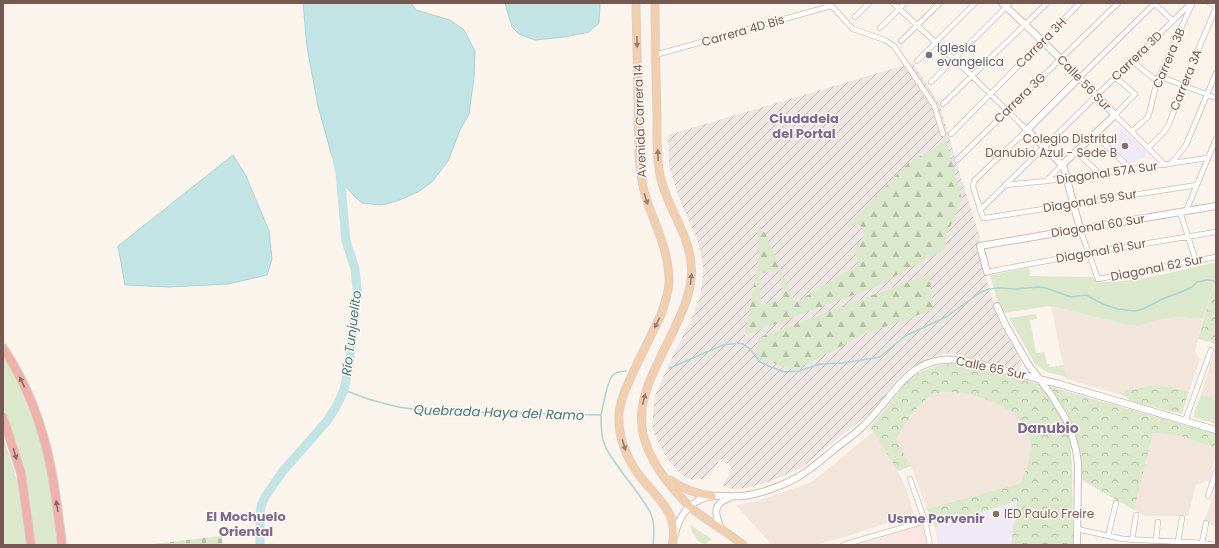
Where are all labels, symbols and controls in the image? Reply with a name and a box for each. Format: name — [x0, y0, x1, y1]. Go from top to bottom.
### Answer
street label: Carrera 4D Bis — [699, 11, 786, 50]
street label: Carrera 3H — [1012, 14, 1070, 72]
street label: Carrera 3B — [1148, 25, 1189, 91]
street label: Carrera 3D — [1107, 27, 1166, 84]
one-way arrow — [634, 36, 640, 49]
place label: Iglesia evangelica — [937, 39, 1004, 70]
street label: Carrera 3A — [1166, 47, 1206, 113]
marker: Iglesia evangelica — [924, 50, 934, 60]
street label: Calle 56 Sur — [1053, 51, 1116, 115]
street label: Avenida Carrera 14 — [629, 64, 650, 178]
street label: Carrera 3G — [990, 69, 1049, 127]
district label: Ciudadela del Portal — [769, 109, 839, 143]
place label: Colegio Distrital Danubio Azul - Sede B — [985, 130, 1117, 161]
marker: Colegio Distrital Danubio Azul - Sede B — [1120, 141, 1130, 151]
one-way arrow — [654, 149, 661, 161]
street label: Diagonal 57A Sur — [1055, 157, 1159, 188]
street label: Diagonal 59 Sur — [1042, 185, 1139, 216]
one-way arrow — [644, 193, 650, 205]
street label: Diagonal 60 Sur — [1050, 210, 1147, 241]
street label: Diagonal 61 Sur — [1055, 234, 1148, 267]
street label: Diagonal 62 Sur — [1109, 250, 1205, 285]
one-way arrow — [688, 273, 694, 285]
water label: Río Tunjuelito — [337, 289, 366, 377]
one-way arrow — [654, 318, 660, 329]
street label: Calle 65 Sur — [954, 352, 1028, 383]
one-way arrow — [19, 376, 25, 387]
one-way arrow — [641, 393, 647, 405]
water label: Quebrada Haya del Ramo — [413, 400, 585, 425]
district label: Danubio — [1017, 418, 1079, 438]
one-way arrow — [621, 439, 627, 451]
one-way arrow — [12, 448, 18, 460]
one-way arrow — [54, 500, 60, 512]
place label: IED Paulo Freire — [1004, 505, 1094, 522]
district label: El Mochuelo Oriental — [206, 507, 286, 541]
district label: Usme Porvenir — [887, 509, 985, 528]
marker: IED Paulo Freire — [991, 509, 1001, 519]

